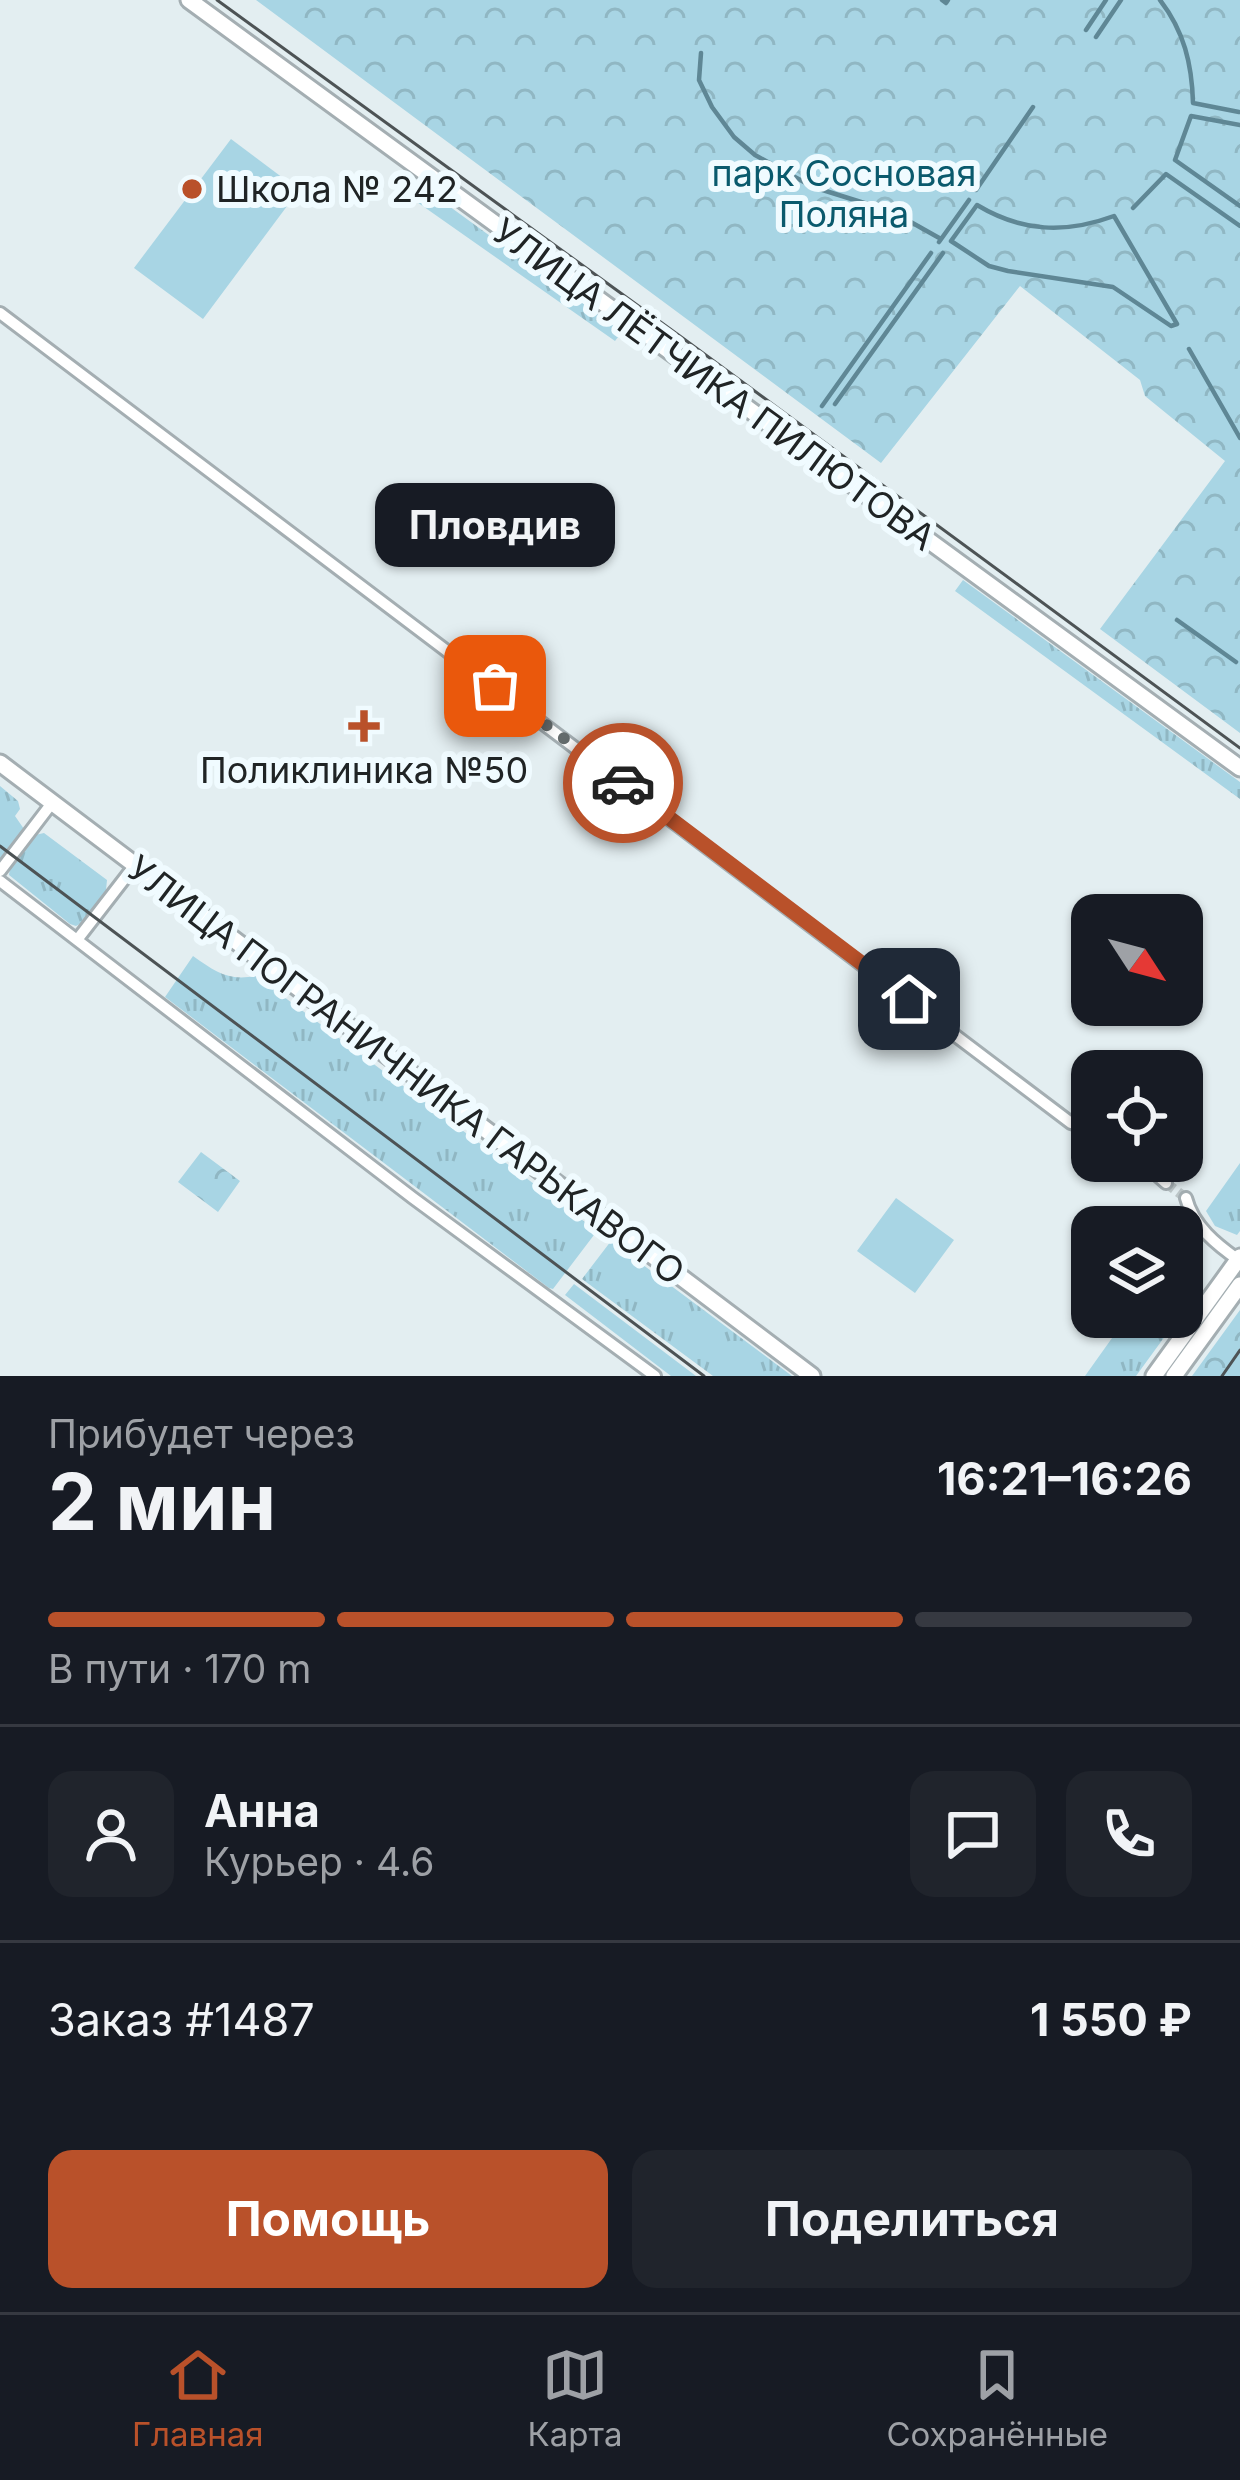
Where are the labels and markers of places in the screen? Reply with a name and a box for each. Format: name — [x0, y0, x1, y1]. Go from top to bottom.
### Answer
place label: Школа № 242 — [216, 167, 458, 211]
marker: Школа № 242 — [179, 176, 205, 202]
callout: Пловдив — [375, 482, 615, 566]
pin — [444, 635, 546, 737]
marker: Поликлиника №50 — [348, 710, 380, 742]
place label: Поликлиника №50 — [200, 748, 528, 792]
pin — [858, 948, 960, 1050]

